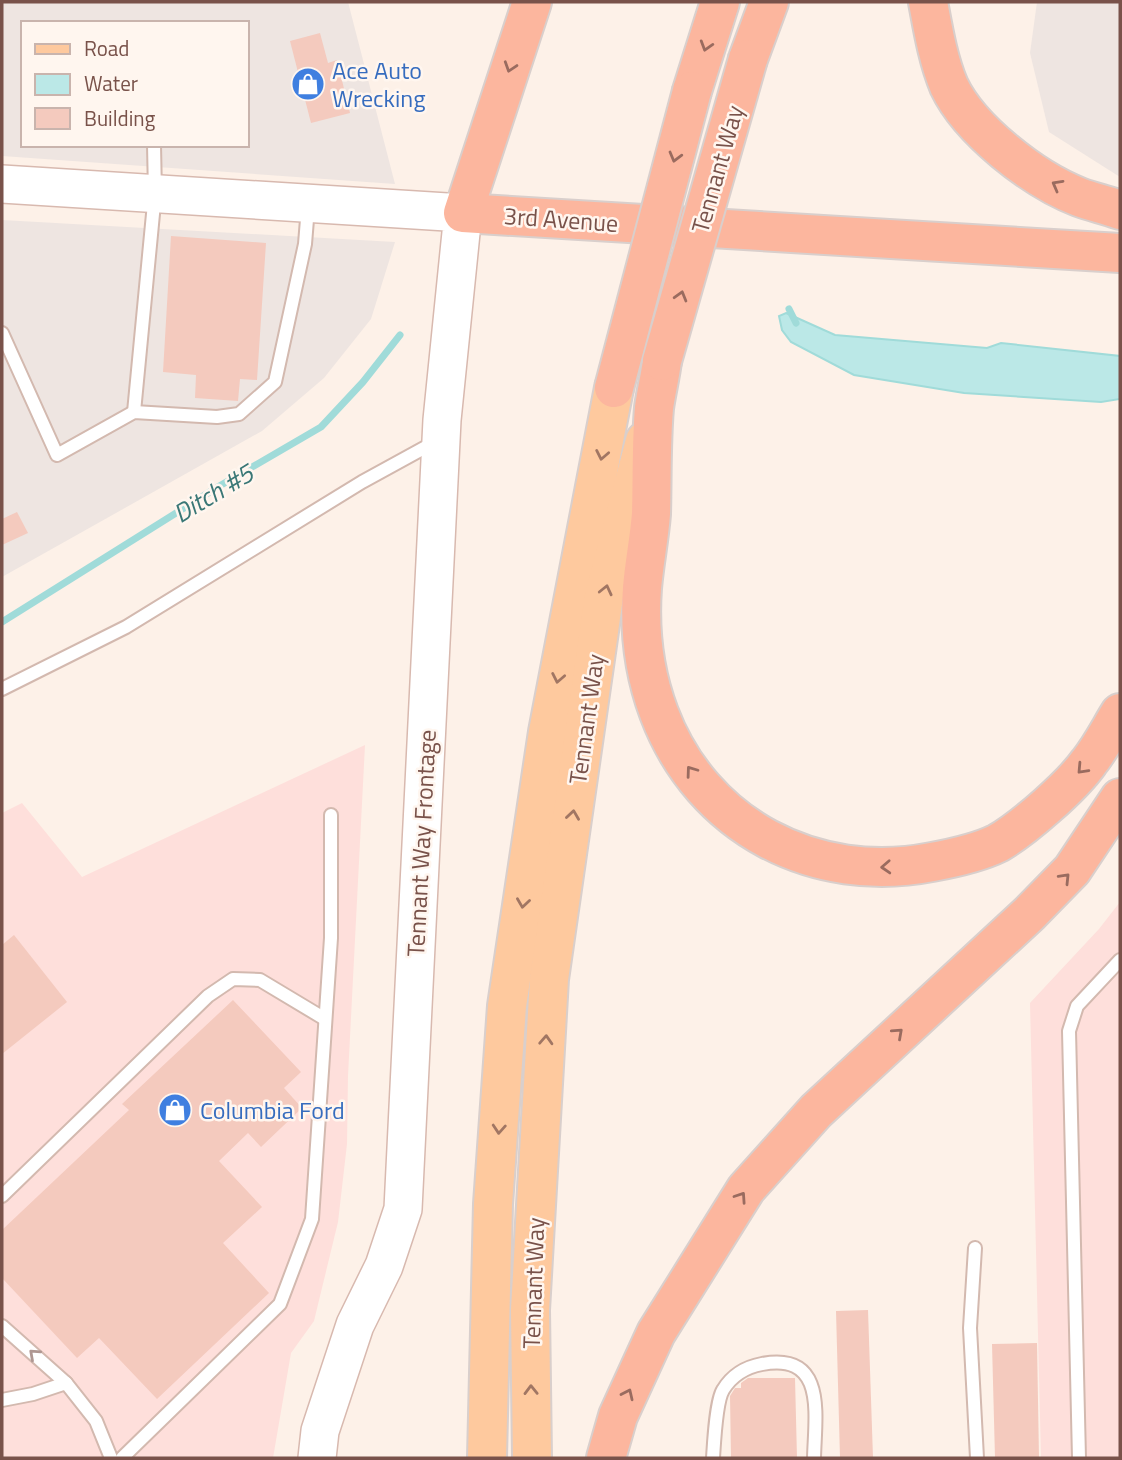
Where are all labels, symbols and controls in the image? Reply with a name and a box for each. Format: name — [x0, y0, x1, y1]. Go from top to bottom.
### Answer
legend — [21, 21, 248, 147]
text: Road — [84, 32, 129, 64]
one-way arrow — [700, 40, 715, 52]
place label: Ace Auto Wrecking — [332, 52, 426, 116]
one-way arrow — [504, 60, 519, 72]
shop icon: Ace Auto Wrecking — [289, 65, 327, 103]
text: Water — [84, 67, 138, 99]
street label: Tennant Way — [682, 101, 753, 237]
text: Building — [84, 102, 156, 134]
one-way arrow — [669, 150, 683, 162]
one-way arrow — [1052, 180, 1064, 193]
street label: 3rd Avenue — [503, 197, 619, 241]
one-way arrow — [673, 290, 687, 302]
one-way arrow — [595, 449, 610, 461]
water label: Ditch #5 — [165, 452, 263, 532]
one-way arrow — [598, 584, 612, 596]
street label: Tennant Way — [559, 651, 613, 787]
one-way arrow — [552, 672, 567, 684]
street label: Tennant Way Frontage — [397, 729, 445, 957]
one-way arrow — [1078, 761, 1091, 774]
one-way arrow — [687, 766, 699, 779]
one-way arrow — [565, 809, 580, 821]
one-way arrow — [880, 860, 891, 875]
one-way arrow — [1056, 873, 1069, 886]
one-way arrow — [515, 897, 530, 909]
one-way arrow — [890, 1028, 903, 1041]
one-way arrow — [538, 1035, 553, 1046]
shop icon: Columbia Ford — [156, 1091, 194, 1129]
place label: Columbia Ford — [200, 1092, 345, 1128]
one-way arrow — [491, 1124, 506, 1135]
one-way arrow — [733, 1192, 745, 1205]
street label: Tennant Way — [513, 1216, 553, 1349]
one-way arrow — [29, 1350, 42, 1362]
one-way arrow — [523, 1384, 539, 1395]
one-way arrow — [620, 1389, 634, 1401]

